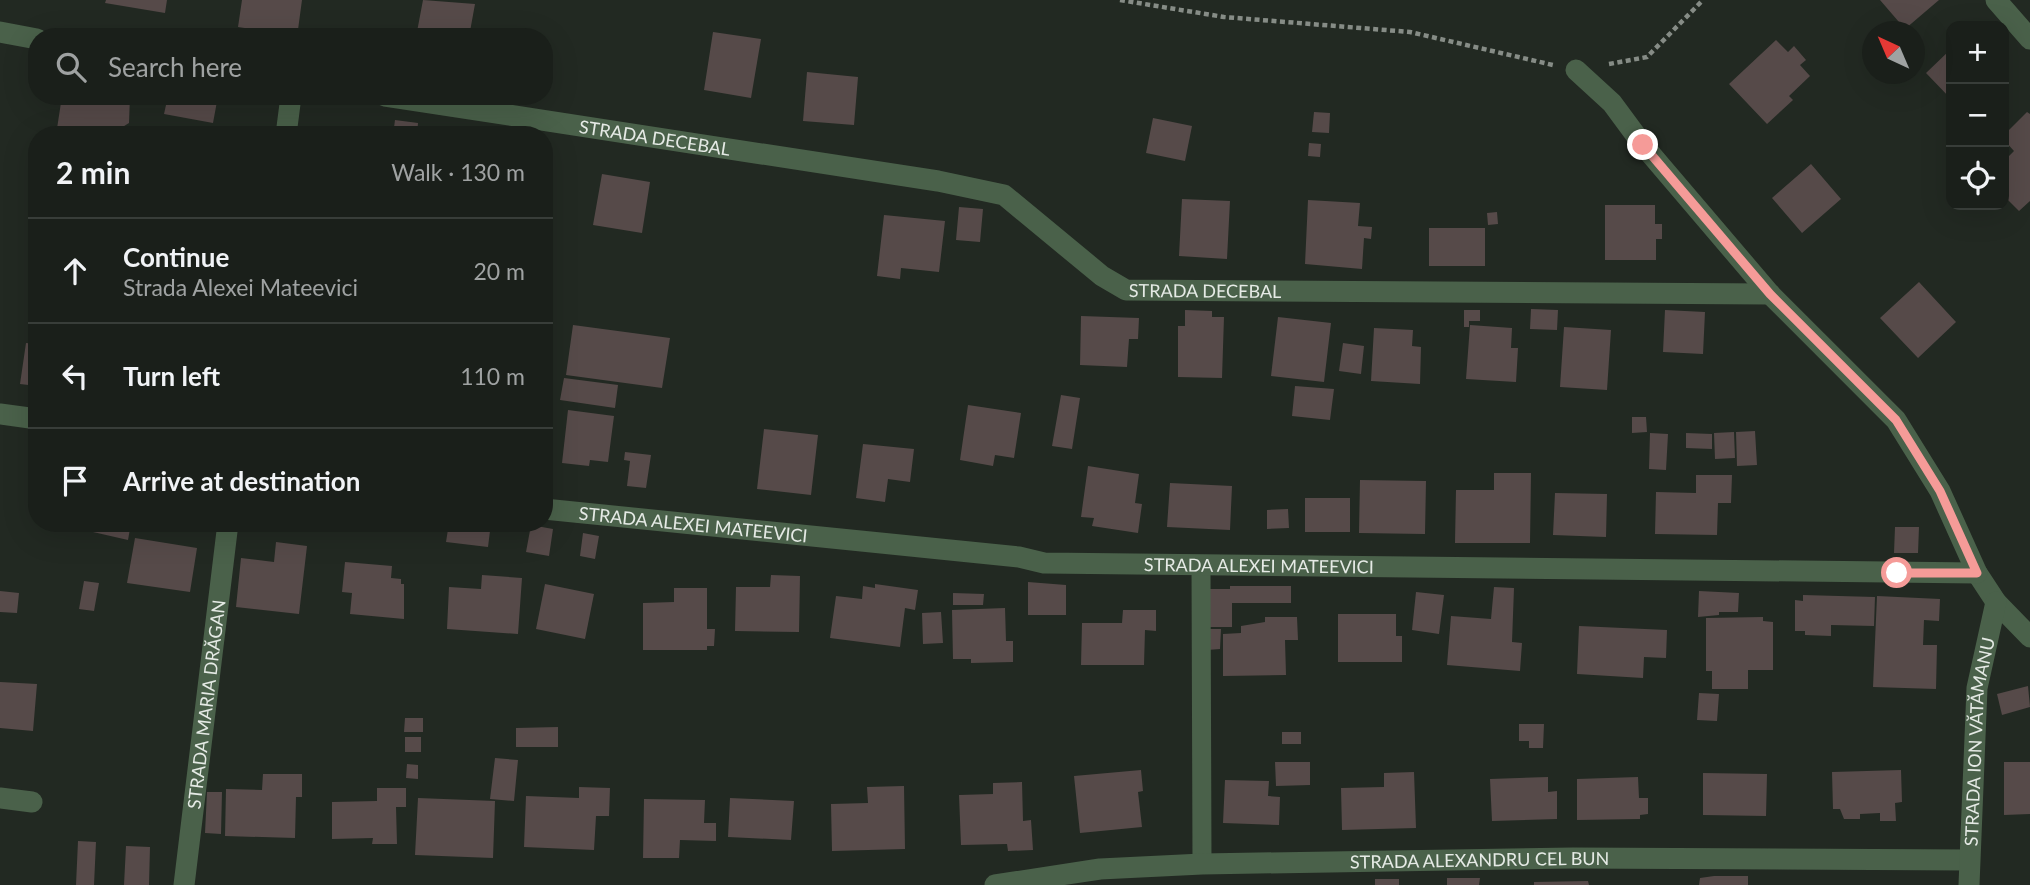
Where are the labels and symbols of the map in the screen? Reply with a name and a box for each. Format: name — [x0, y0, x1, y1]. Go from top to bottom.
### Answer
north arrow — [1862, 21, 1925, 84]
street label: STRADA DECEBAL — [578, 115, 732, 160]
route end — [1627, 129, 1658, 160]
street label: STRADA DECEBAL — [1129, 279, 1281, 302]
street label: STRADA ALEXEI MATEEVICI — [578, 502, 809, 547]
street label: STRADA ALEXEI MATEEVICI — [1144, 553, 1374, 578]
route start — [1881, 557, 1912, 588]
street label: STRADA MARIA DRĂGAN — [182, 598, 230, 810]
street label: STRADA ION VĂTĂMANU — [1960, 635, 1999, 847]
street label: STRADA ALEXANDRU CEL BUN — [1350, 847, 1609, 873]

